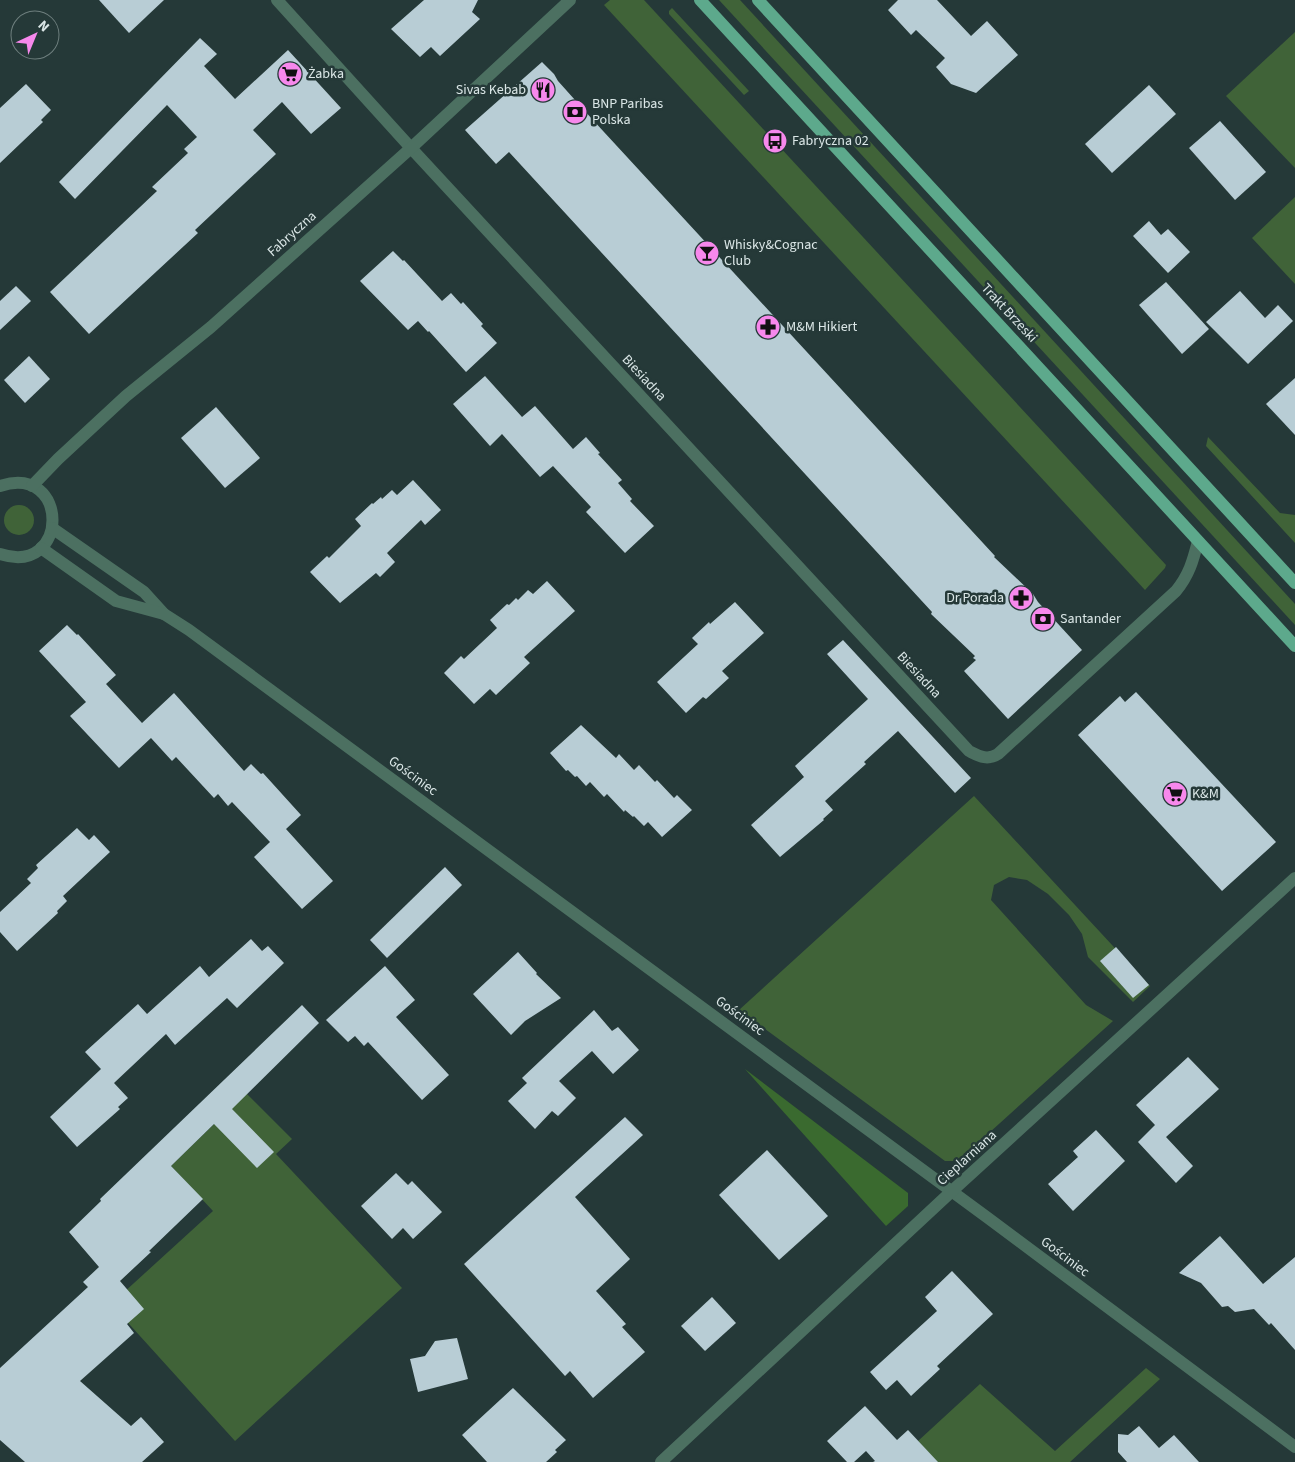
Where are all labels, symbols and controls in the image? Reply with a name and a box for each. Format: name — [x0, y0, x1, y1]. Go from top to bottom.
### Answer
north arrow — [10, 10, 60, 60]
text: N — [33, 16, 54, 37]
supermarket icon: Żabka — [277, 61, 303, 87]
place label: Żabka — [308, 64, 344, 84]
restaurant icon: Sivas Kebab — [530, 77, 556, 103]
place label: Sivas Kebab — [456, 80, 526, 100]
place label: BNP Paribas Polska — [592, 94, 663, 130]
bank icon: BNP Paribas Polska — [562, 99, 588, 125]
bus stop icon: Fabryczna 02 — [762, 128, 788, 154]
place label: Fabryczna 02 — [792, 131, 869, 151]
street label: Fabryczna — [263, 206, 321, 262]
place label: Whisky&Cognac Club — [724, 235, 818, 271]
bar icon: Whisky&Cognac Club — [694, 240, 720, 266]
street label: Trakt Brzeski — [976, 279, 1042, 347]
pharmacy icon: M&M Hikiert — [755, 314, 781, 340]
place label: M&M Hikiert — [786, 317, 857, 337]
street label: Biesiadna — [617, 350, 671, 406]
pharmacy icon: Dr Porada — [1008, 585, 1034, 611]
place label: Dr Porada — [946, 588, 1004, 608]
bank icon: Santander — [1030, 606, 1056, 632]
place label: Santander — [1060, 609, 1121, 629]
street label: Biesiadna — [892, 647, 946, 703]
street label: Gościniec — [384, 751, 442, 801]
supermarket icon: K&M — [1162, 781, 1188, 807]
place label: K&M — [1192, 784, 1219, 804]
street label: Gościniec — [711, 991, 769, 1041]
street label: Cieplarniana — [933, 1126, 1001, 1190]
street label: Gościniec — [1036, 1232, 1094, 1282]

